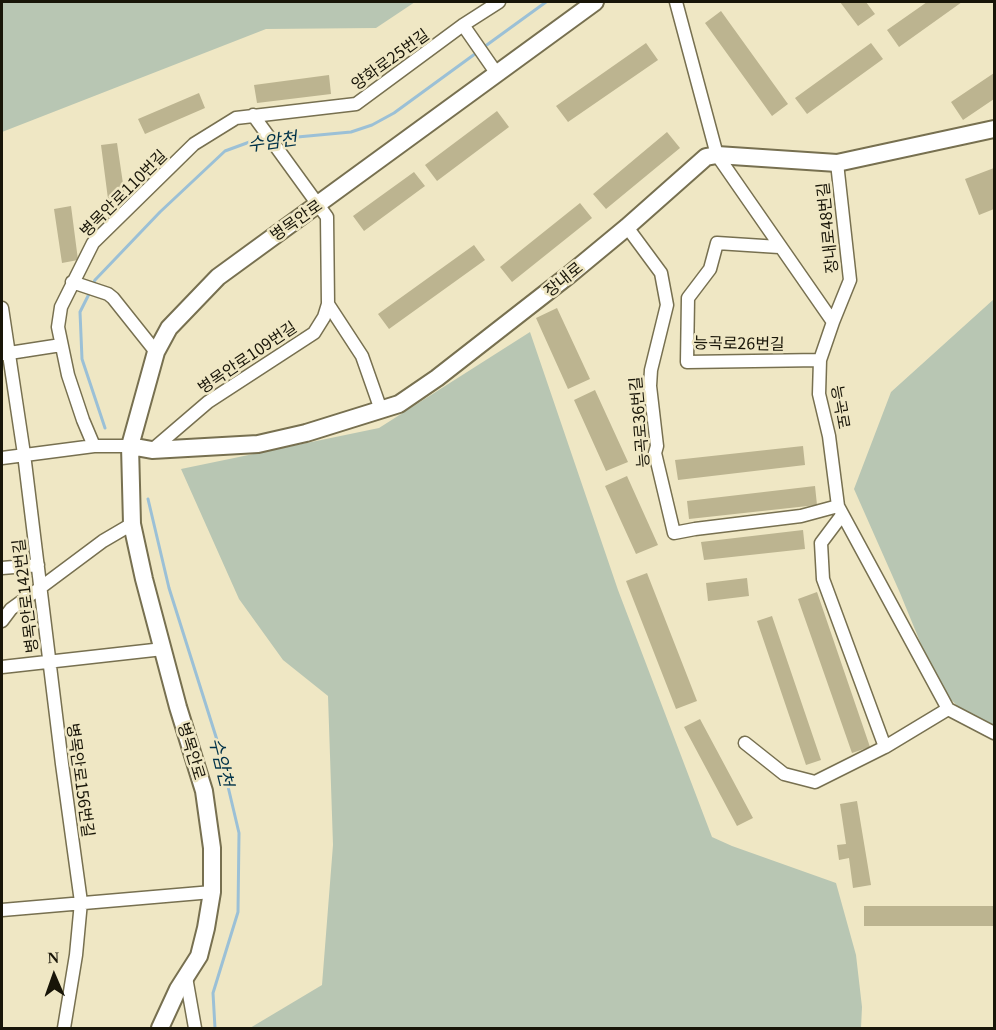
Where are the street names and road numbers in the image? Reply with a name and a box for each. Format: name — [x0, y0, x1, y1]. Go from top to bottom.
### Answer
street label: 양화로25번길 — [347, 24, 433, 94]
street label: 병목안로110번길 — [76, 146, 170, 240]
street label: 장내로48번길 — [813, 182, 841, 274]
street label: 병목안로 — [266, 195, 326, 245]
street label: 장내로 — [540, 258, 586, 300]
street label: 병목안로109번길 — [194, 317, 300, 397]
street label: 능곡로26번길 — [693, 333, 785, 353]
street label: 능곡로36번길 — [625, 376, 653, 468]
street label: 능곡로 — [828, 384, 854, 430]
street label: 병목안로142번길 — [8, 538, 42, 654]
street label: 병목안로 — [174, 720, 210, 782]
street label: 병목안로156번길 — [63, 722, 99, 838]

